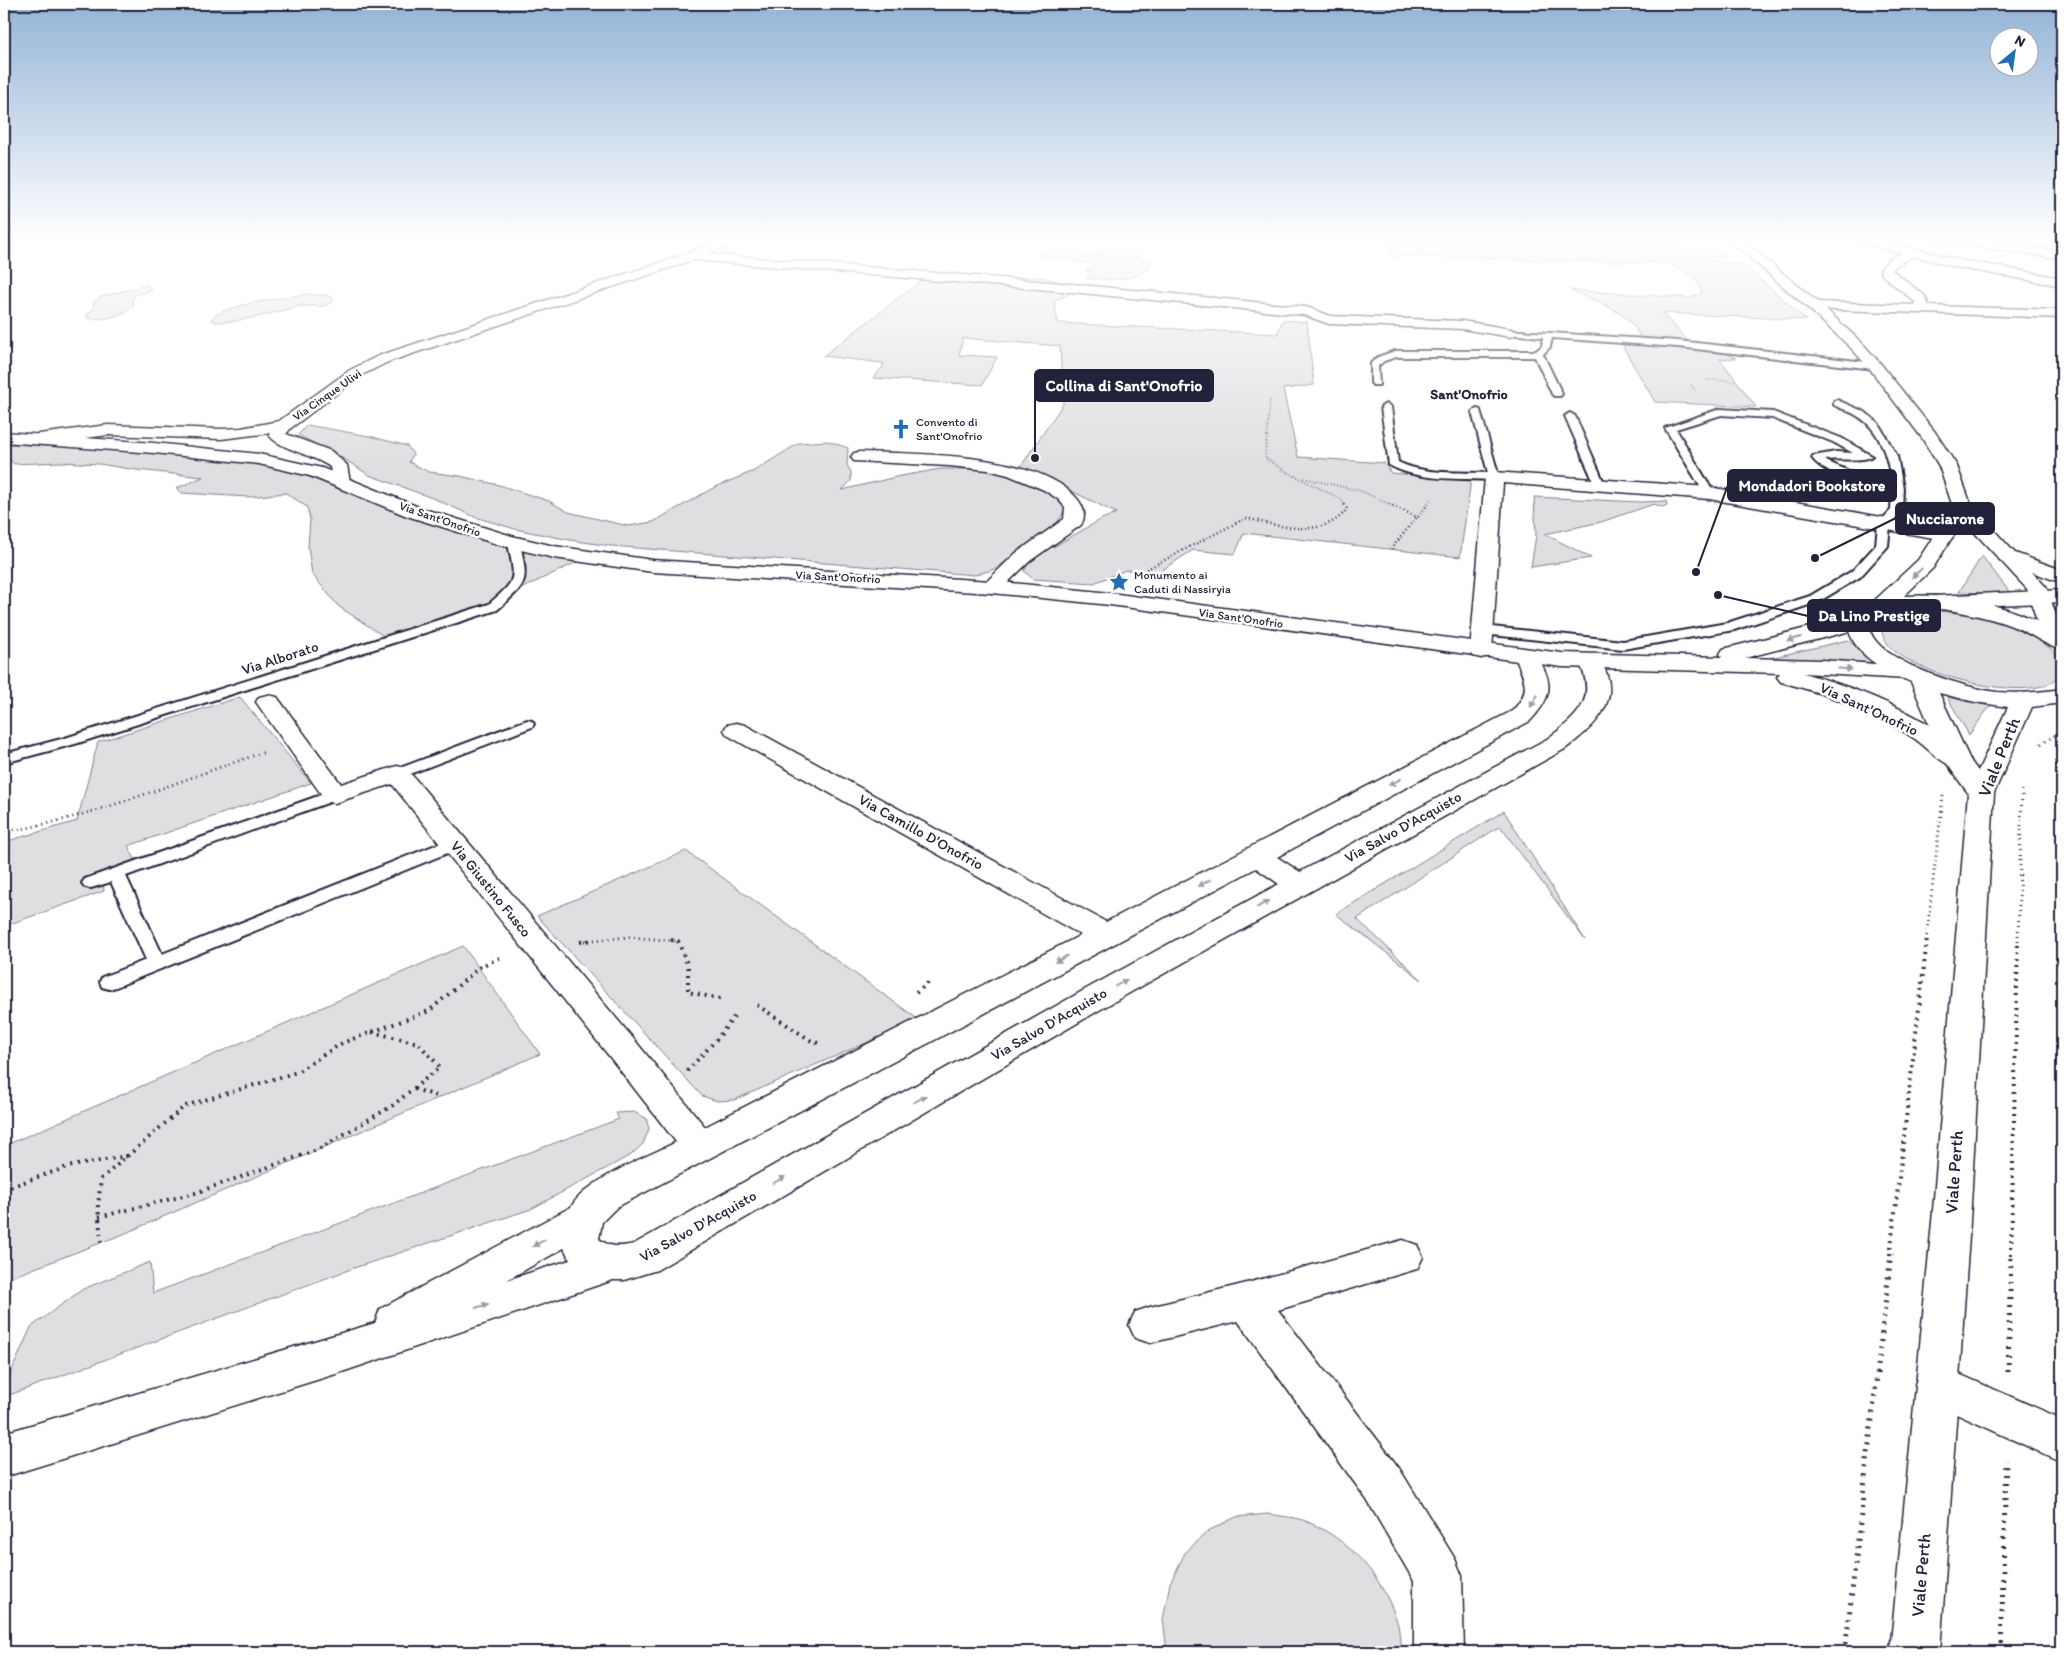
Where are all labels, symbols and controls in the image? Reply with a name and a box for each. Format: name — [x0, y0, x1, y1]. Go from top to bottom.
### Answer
north arrow — [1988, 28, 2038, 78]
text: N — [2012, 31, 2028, 51]
street label: Via Cinque Ulivi — [290, 366, 364, 424]
callout: Collina di Sant'Onofrio — [1035, 370, 1213, 401]
text: Collina di Sant'Onofrio — [1046, 376, 1202, 395]
district label: Sant'Onofrio — [1430, 386, 1508, 403]
place label: Convento di Sant'Onofrio — [916, 415, 982, 443]
church icon: Convento di Sant'Onofrio — [890, 418, 912, 440]
callout: Mondadori Bookstore — [1728, 470, 1896, 501]
text: Mondadori Bookstore — [1739, 476, 1886, 495]
street label: Via Sant'Onofrio — [398, 499, 482, 539]
callout: Nucciarone — [1896, 503, 1994, 534]
text: Nucciarone — [1906, 509, 1984, 528]
one-way arrow — [1912, 567, 1924, 579]
street label: Via Sant'Onofrio — [795, 568, 881, 586]
place label: Monumento ai Caduti di Nassiryia — [1134, 568, 1231, 596]
place icon: Monumento ai Caduti di Nassiryia — [1108, 571, 1130, 593]
callout: Da Lino Prestige — [1808, 600, 1940, 631]
street label: Via Sant'Onofrio — [1198, 605, 1284, 631]
text: Da Lino Prestige — [1818, 606, 1930, 626]
one-way arrow — [1787, 636, 1802, 644]
street label: Via Alborato — [239, 637, 321, 679]
one-way arrow — [1837, 665, 1853, 673]
street label: Via Sant'Onofrio — [1817, 678, 1921, 740]
one-way arrow — [1529, 695, 1538, 708]
street label: Viale Perth — [1973, 714, 2025, 800]
one-way arrow — [1387, 778, 1402, 786]
street label: Via Salvo D'Acquisto — [1341, 787, 1465, 867]
street label: Via Camillo D'Onofrio — [856, 790, 986, 874]
street label: Via Giustino Fusco — [447, 837, 535, 941]
one-way arrow — [1198, 878, 1211, 887]
one-way arrow — [1257, 900, 1270, 909]
one-way arrow — [1054, 955, 1068, 963]
one-way arrow — [1114, 979, 1129, 987]
street label: Via Salvo D'Acquisto — [988, 983, 1110, 1065]
one-way arrow — [913, 1094, 926, 1103]
street label: Viale Perth — [1940, 1129, 1968, 1215]
one-way arrow — [771, 1176, 786, 1184]
street label: Via Salvo D'Acquisto — [636, 1186, 760, 1266]
one-way arrow — [533, 1238, 546, 1247]
one-way arrow — [474, 1302, 489, 1310]
street label: Viale Perth — [1906, 1532, 1936, 1618]

